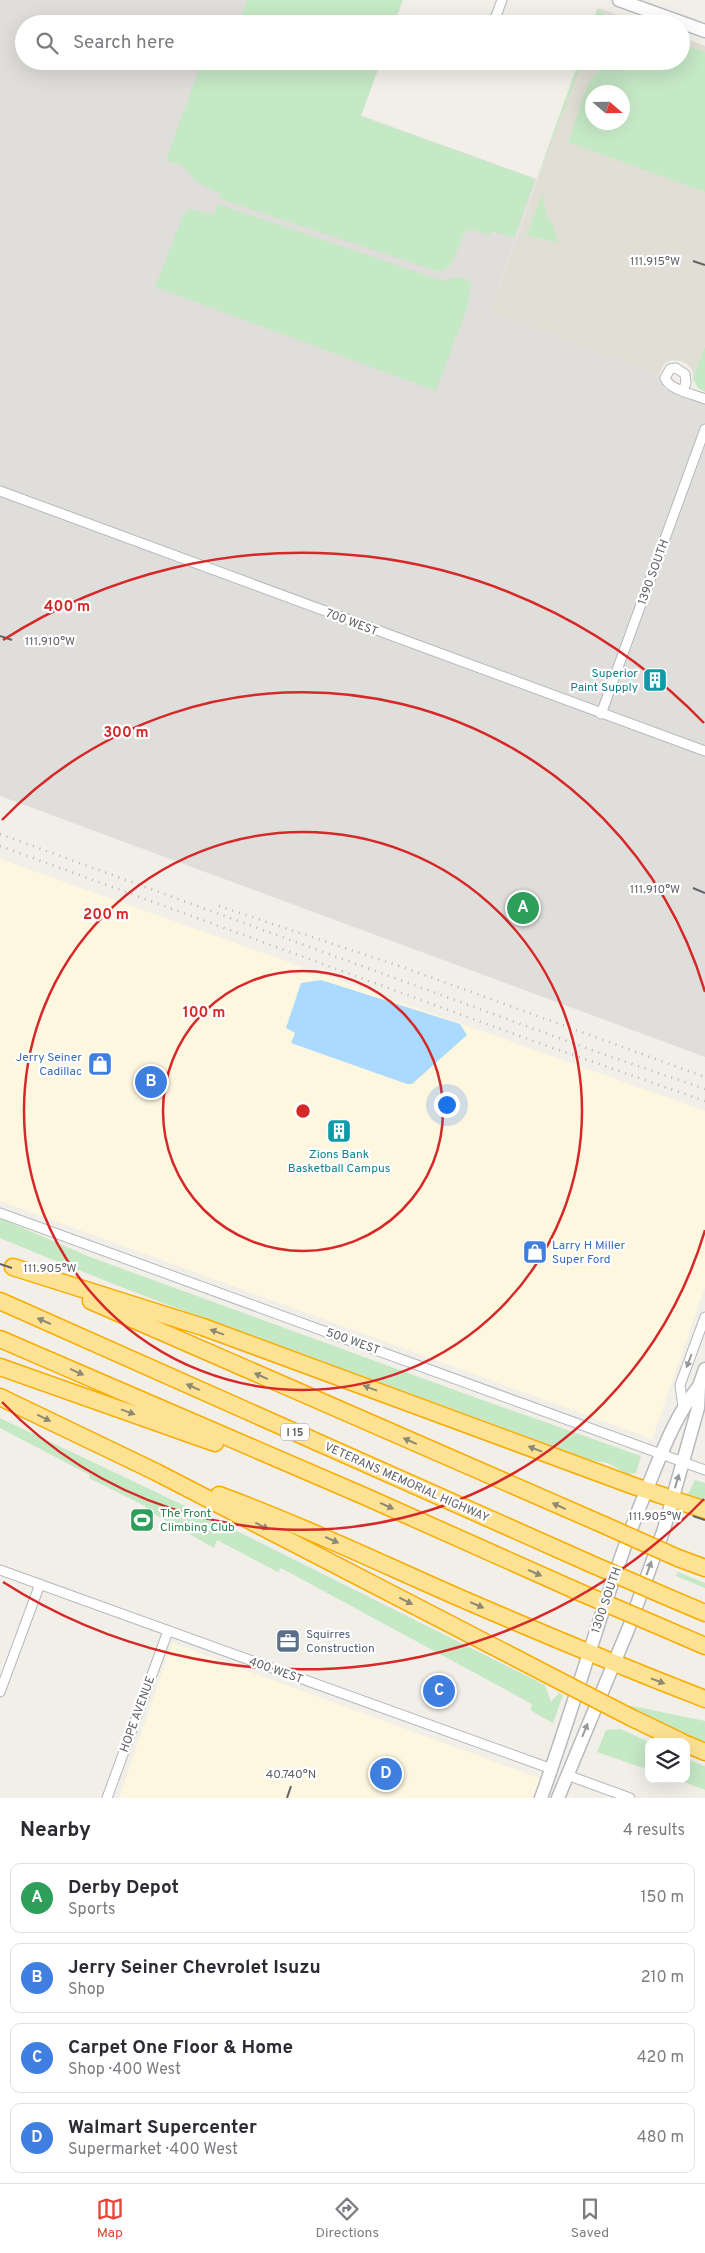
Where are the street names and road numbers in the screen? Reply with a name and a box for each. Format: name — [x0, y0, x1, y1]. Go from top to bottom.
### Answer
street label: 1390 SOUTH — [635, 537, 673, 607]
street label: 700 WEST — [323, 606, 380, 640]
street label: 500 WEST — [323, 1325, 382, 1359]
road number: I 15 — [281, 1424, 309, 1440]
street label: VETERANS MEMORIAL HIGHWAY — [322, 1439, 492, 1527]
street label: 1300 SOUTH — [588, 1565, 626, 1636]
street label: 400 WEST — [246, 1654, 305, 1688]
street label: HOPE AVENUE — [117, 1674, 159, 1755]

